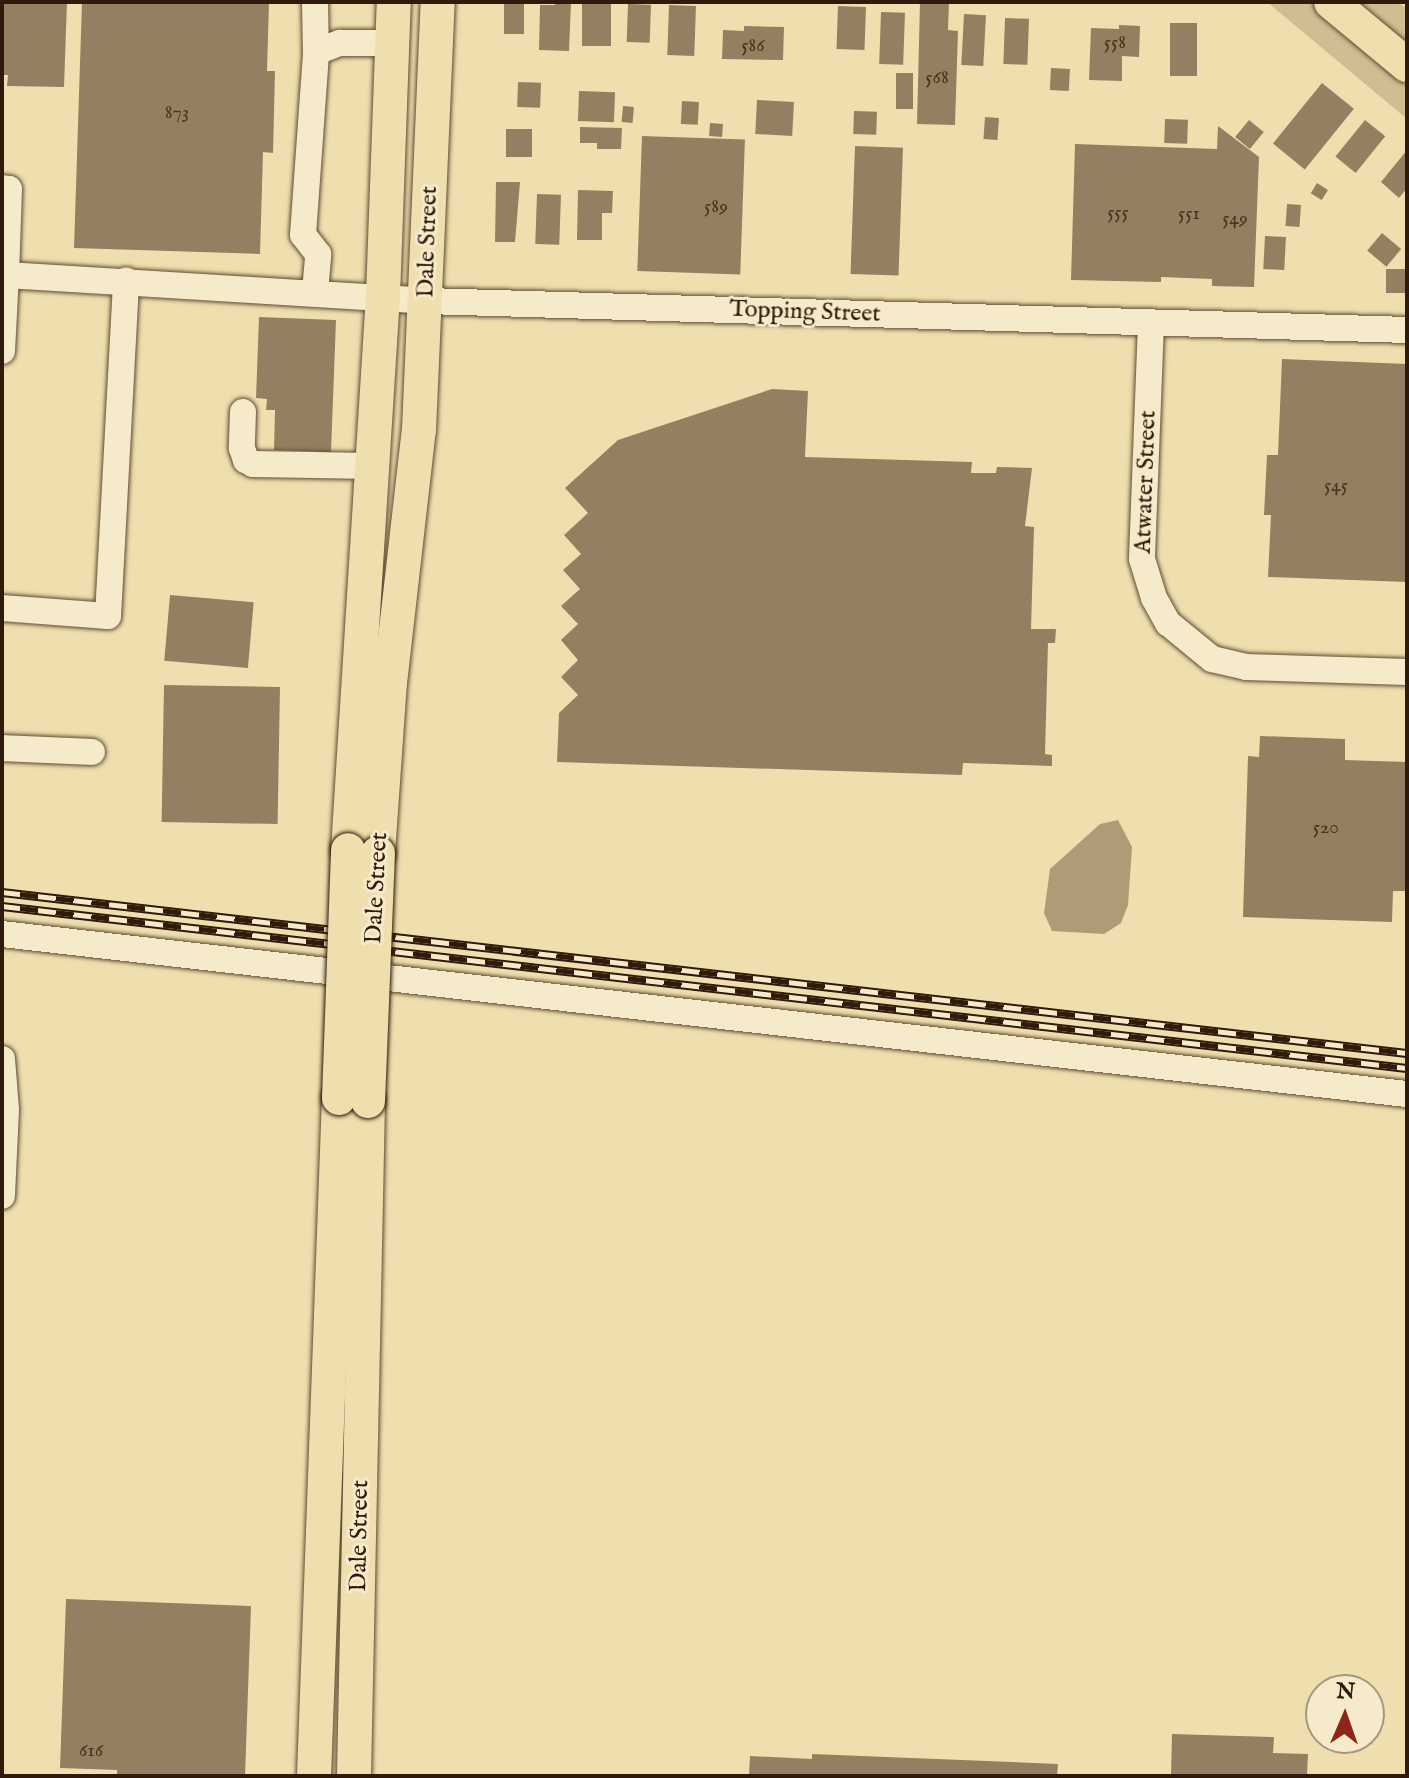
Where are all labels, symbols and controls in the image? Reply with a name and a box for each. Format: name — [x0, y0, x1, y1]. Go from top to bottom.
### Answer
house number: 558 — [1104, 30, 1126, 54]
house number: 586 — [741, 33, 765, 57]
house number: 568 — [925, 65, 949, 89]
house number: 873 — [165, 100, 189, 124]
street label: Dale Street — [412, 186, 444, 298]
house number: 589 — [704, 194, 728, 218]
house number: 555 — [1107, 200, 1129, 224]
house number: 551 — [1178, 201, 1200, 225]
house number: 549 — [1222, 206, 1248, 230]
street label: Topping Street — [729, 295, 881, 329]
street label: Atwater Street — [1129, 410, 1163, 554]
house number: 545 — [1324, 473, 1348, 497]
house number: 520 — [1313, 815, 1339, 839]
street label: Dale Street — [360, 831, 394, 945]
street label: Dale Street — [345, 1480, 375, 1592]
north arrow — [1305, 1674, 1385, 1754]
text: N — [1336, 1678, 1356, 1706]
house number: 616 — [79, 1738, 103, 1762]

